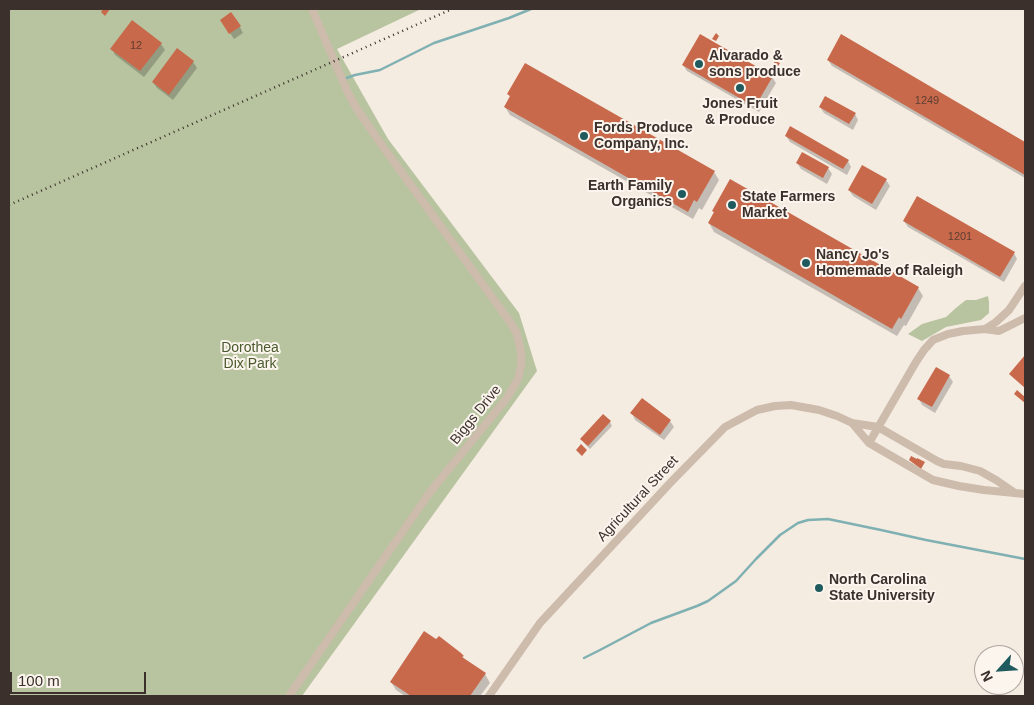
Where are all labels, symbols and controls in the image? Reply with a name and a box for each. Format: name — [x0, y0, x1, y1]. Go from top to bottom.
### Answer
house number: 12 — [130, 39, 142, 53]
place label: Alvarado & sons produce — [709, 48, 801, 80]
marker: Alvarado & sons produce — [693, 58, 705, 70]
marker: Jones Fruit & Produce — [734, 82, 746, 94]
house number: 1249 — [915, 94, 939, 108]
place label: Jones Fruit & Produce — [702, 96, 778, 128]
place label: Fords Produce Company, Inc. — [594, 120, 693, 152]
marker: Fords Produce Company, Inc. — [578, 130, 590, 142]
place label: Earth Family Organics — [588, 178, 672, 210]
marker: Earth Family Organics — [676, 188, 688, 200]
place label: State Farmers Market — [742, 189, 835, 222]
marker: State Farmers Market — [726, 199, 738, 211]
house number: 1201 — [948, 230, 972, 244]
place label: Nancy Jo's Homemade of Raleigh — [816, 247, 963, 280]
marker: Nancy Jo's Homemade of Raleigh — [800, 257, 812, 269]
park label: Dorothea Dix Park — [221, 340, 279, 372]
street label: Biggs Drive — [447, 382, 505, 448]
street label: Agricultural Street — [594, 453, 682, 545]
place label: North Carolina State University — [829, 572, 935, 604]
marker: North Carolina State University — [813, 582, 825, 594]
north arrow — [974, 645, 1024, 695]
scale bar — [12, 662, 149, 694]
text: N — [977, 668, 996, 684]
text: 100 m — [18, 672, 60, 689]

